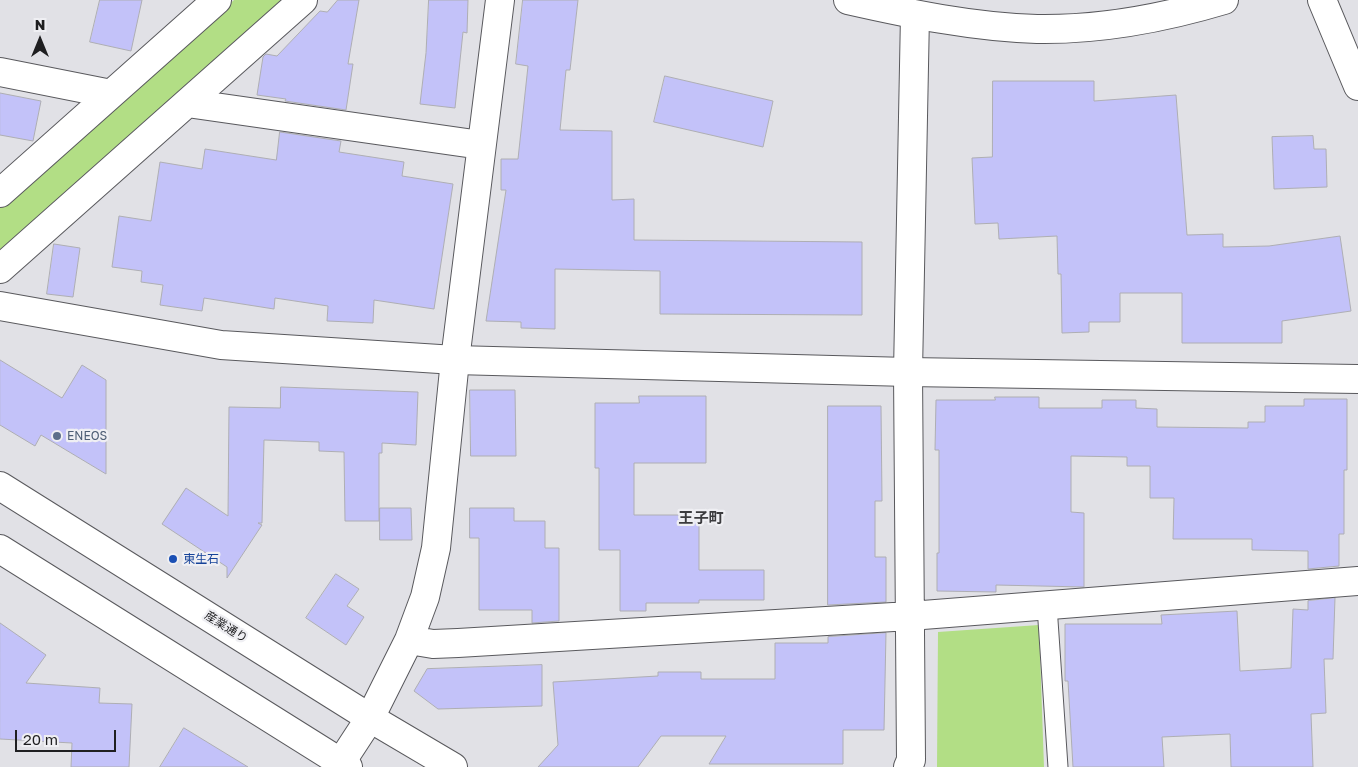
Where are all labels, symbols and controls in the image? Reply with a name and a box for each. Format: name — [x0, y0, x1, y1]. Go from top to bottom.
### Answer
north arrow — [15, 15, 65, 65]
text: N — [35, 16, 45, 33]
place label: ENEOS — [67, 429, 107, 443]
marker: ENEOS — [51, 430, 63, 442]
district label: 王子町 — [679, 509, 723, 527]
place label: 東生石 — [183, 552, 219, 566]
marker: 東生石 — [167, 553, 179, 565]
street label: 産業通り — [202, 608, 250, 646]
scale bar — [18, 720, 119, 752]
text: 20 m — [23, 730, 58, 748]

